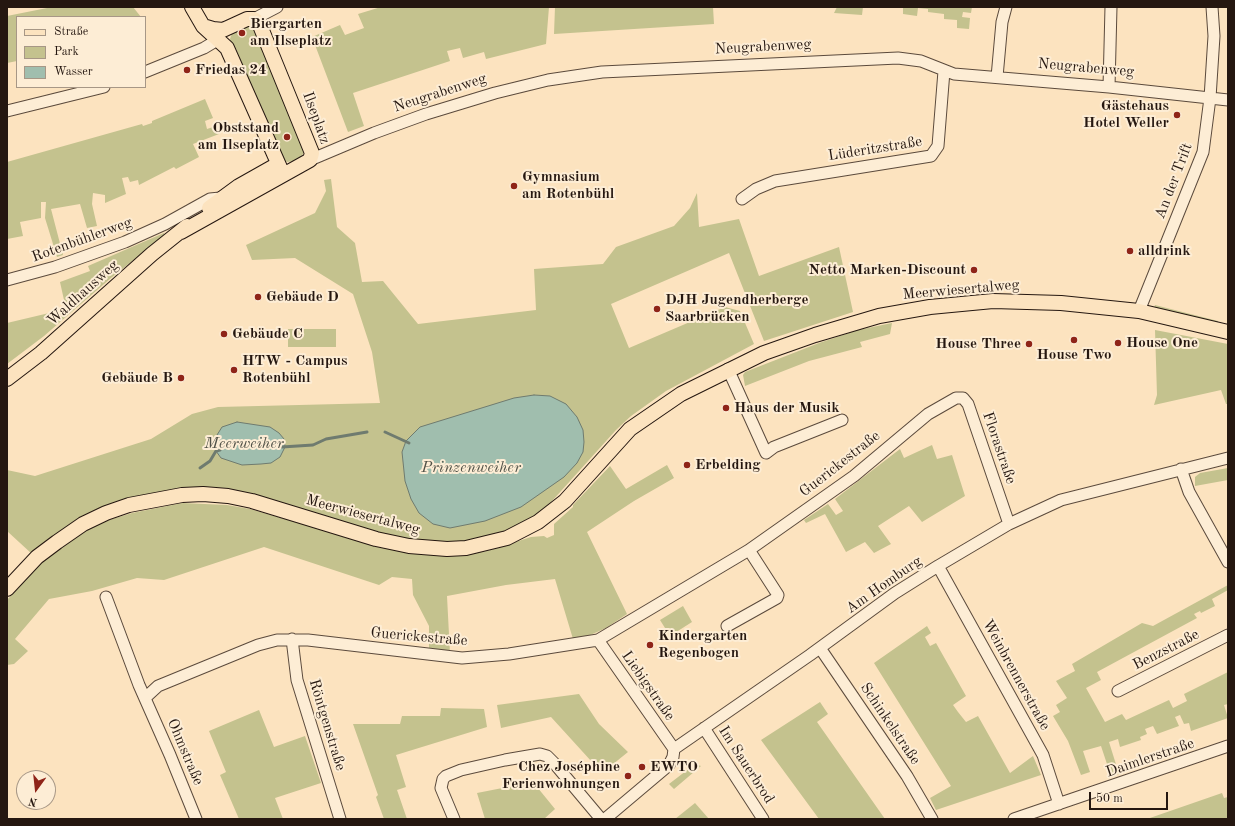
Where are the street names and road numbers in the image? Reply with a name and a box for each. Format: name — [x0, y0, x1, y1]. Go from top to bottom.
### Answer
street label: Neugrabenweg — [714, 35, 812, 59]
street label: Neugrabenweg — [1037, 55, 1135, 81]
street label: Neugrabenweg — [391, 69, 489, 117]
street label: Ilseplatz — [298, 89, 334, 147]
street label: Lüderitzstraße — [827, 133, 923, 165]
street label: An der Trift — [1151, 140, 1197, 222]
street label: Rotenbühlerweg — [29, 214, 135, 266]
street label: Waldhausweg — [43, 256, 123, 330]
street label: Meerwiesertalweg — [902, 276, 1020, 304]
street label: Florastraße — [978, 409, 1020, 487]
street label: Guerickestraße — [796, 427, 884, 501]
street label: Meerwiesertalweg — [304, 491, 422, 539]
street label: Am Homburg — [843, 552, 925, 618]
street label: Weinbrennerstraße — [978, 617, 1054, 733]
street label: Guerickestraße — [370, 624, 468, 650]
street label: Benzstraße — [1130, 626, 1202, 674]
street label: Liebigstraße — [617, 648, 679, 724]
street label: Röntgenstraße — [305, 677, 349, 773]
street label: Schinkelstraße — [856, 680, 924, 768]
street label: Ohmstraße — [163, 716, 207, 788]
street label: Im Sauerbrod — [714, 723, 778, 807]
street label: Daimlerstraße — [1103, 734, 1197, 782]

